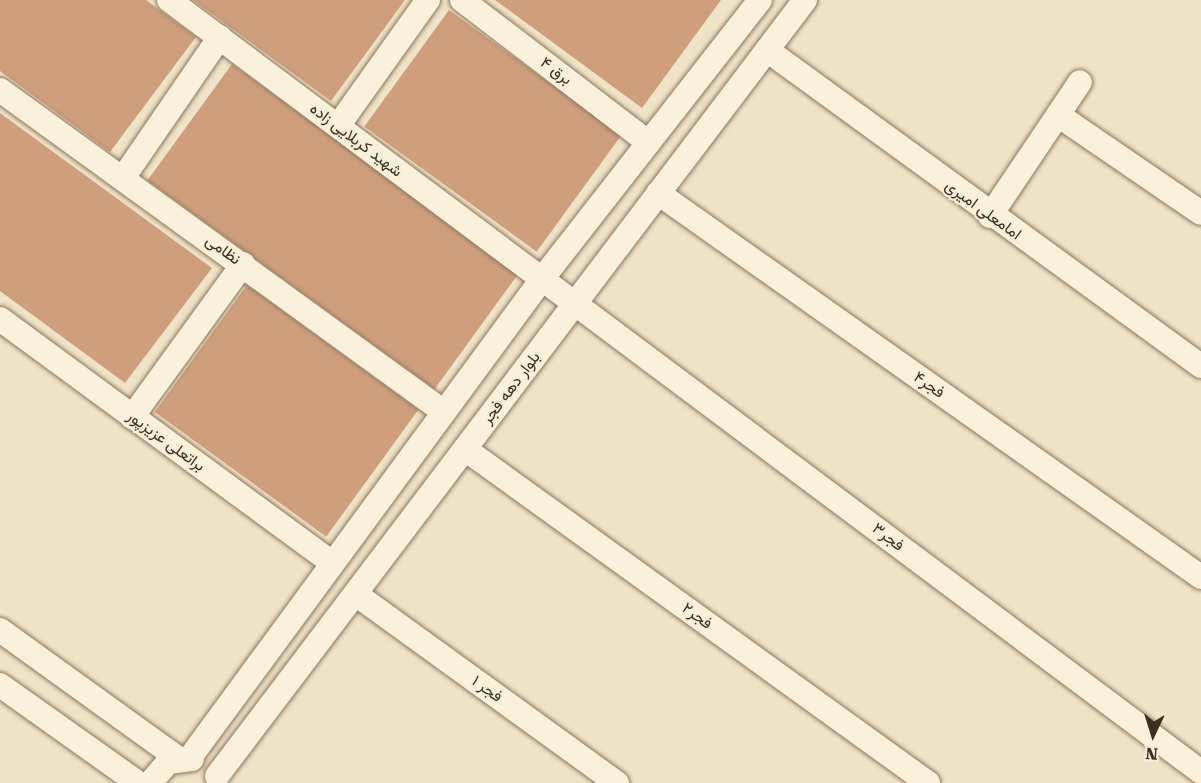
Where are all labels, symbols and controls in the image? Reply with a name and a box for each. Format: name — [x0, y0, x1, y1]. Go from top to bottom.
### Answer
street label: برق ۴ — [536, 53, 576, 89]
street label: شهید کربلایی زاده — [306, 99, 406, 181]
street label: امامعلی امیری — [941, 176, 1025, 244]
street label: نظامی — [202, 231, 244, 269]
street label: بلوار دهه فجر — [478, 348, 544, 428]
street label: فجر۴ — [910, 368, 948, 402]
street label: براتعلی عزیزپور — [123, 406, 209, 476]
street label: فجر۳ — [868, 519, 908, 555]
street label: فجر۲ — [678, 599, 716, 633]
street label: فجر ۱ — [468, 672, 506, 706]
north arrow — [1123, 705, 1183, 765]
text: N — [1145, 744, 1159, 763]

